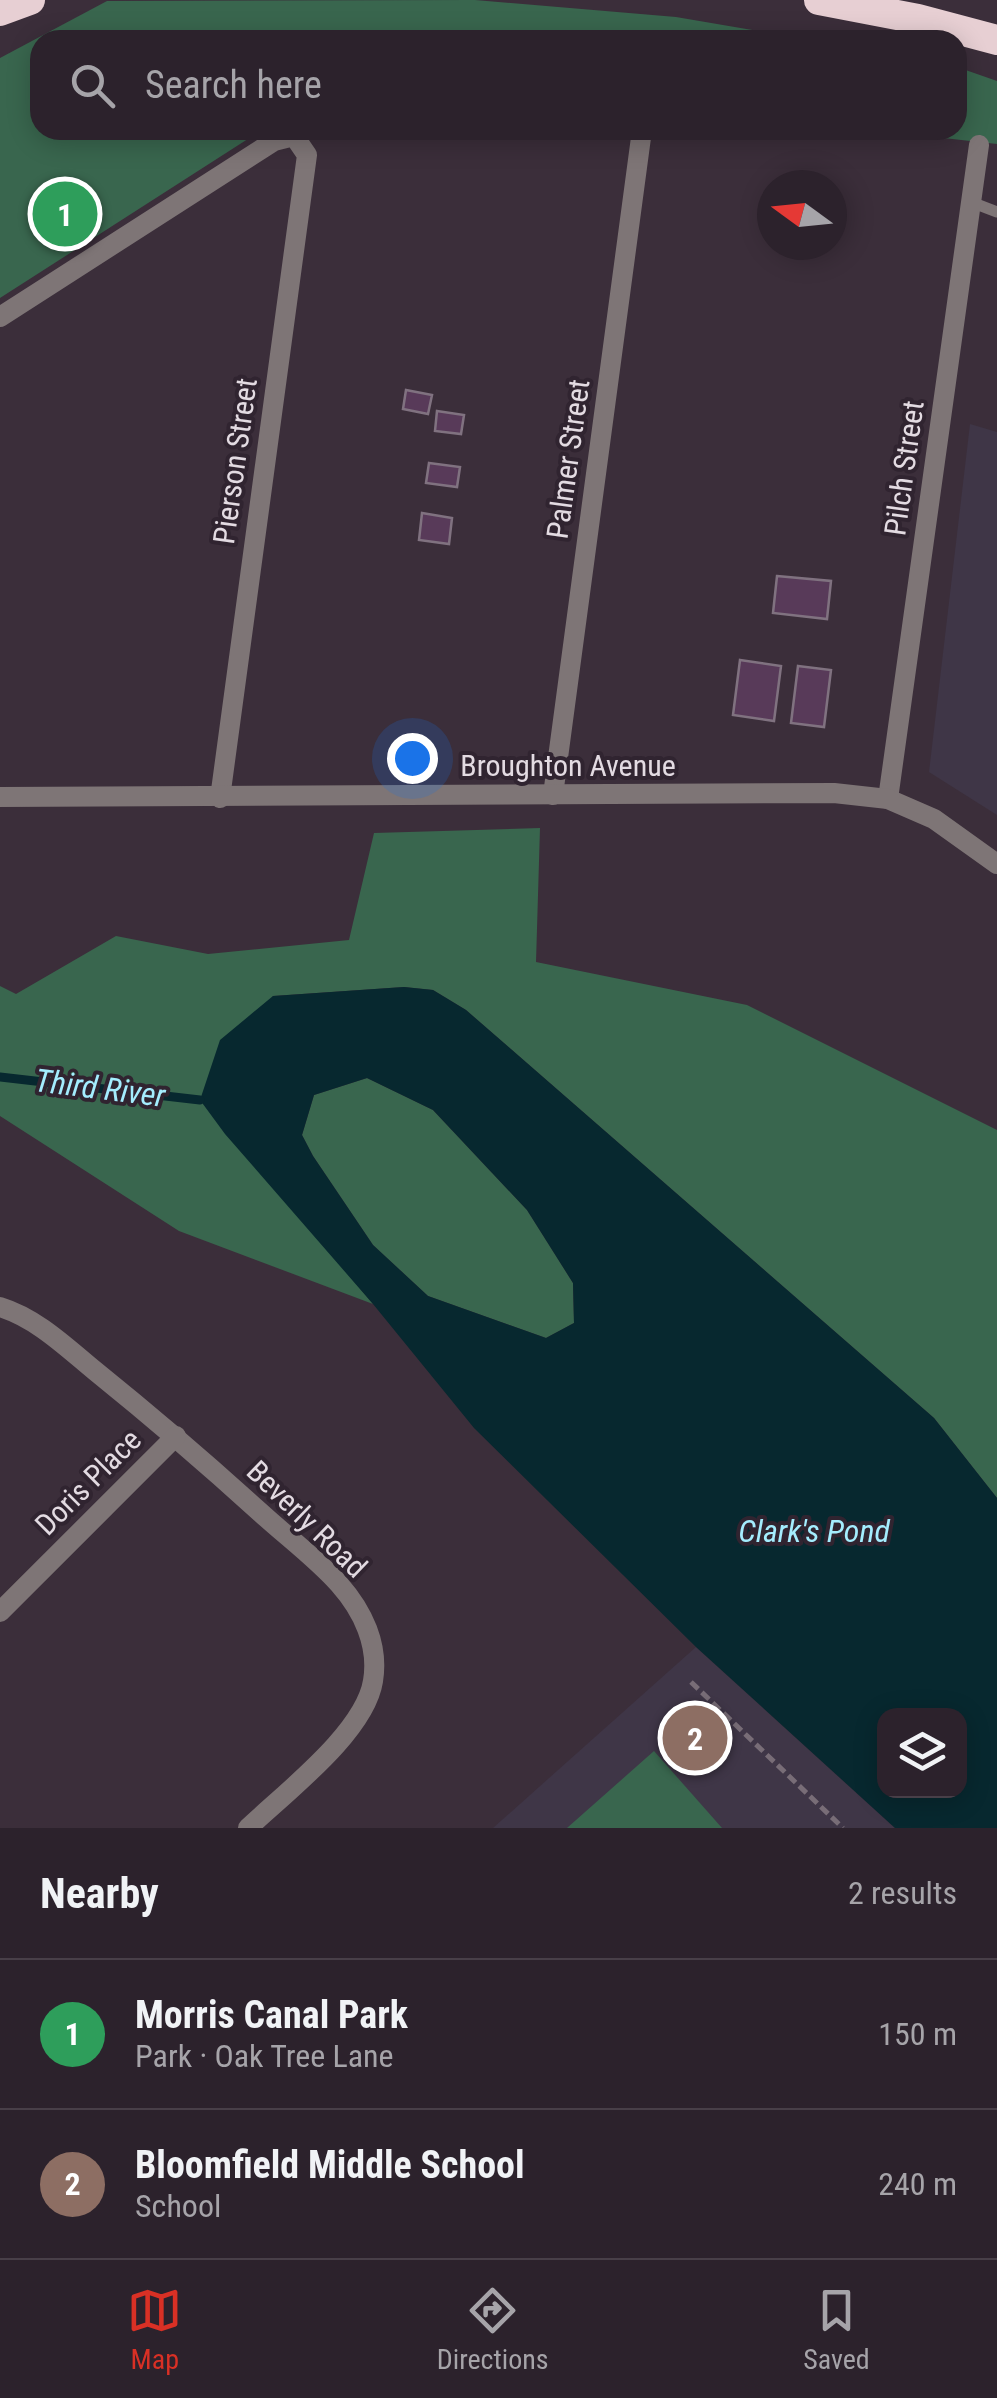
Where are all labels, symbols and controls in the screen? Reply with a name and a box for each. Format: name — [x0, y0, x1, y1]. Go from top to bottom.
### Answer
search box — [30, 30, 967, 140]
icon: search — [65, 58, 120, 113]
text: Search here — [145, 63, 322, 107]
north arrow — [757, 170, 847, 260]
pin: 1 — [32, 176, 98, 252]
street label: Pierson Street — [206, 376, 264, 546]
street label: Palmer Street — [539, 377, 597, 541]
street label: Pilch Street — [877, 398, 931, 538]
your location — [387, 733, 438, 784]
street label: Broughton Avenue — [460, 748, 676, 783]
water label: Third River — [33, 1061, 169, 1115]
street label: Doris Place — [28, 1422, 148, 1542]
street label: Beverly Road — [240, 1453, 374, 1585]
water label: Clark's Pond — [738, 1512, 890, 1550]
pin: 2 — [662, 1700, 728, 1776]
map controls — [877, 1708, 967, 1798]
button: layers — [877, 1708, 967, 1798]
text: Nearby — [40, 1869, 159, 1918]
text: 2 results — [848, 1874, 957, 1912]
text: Morris Canal Park — [135, 1993, 408, 2037]
text: 1 — [64, 2015, 81, 2053]
text: 150 m — [878, 2015, 957, 2053]
text: Park · Oak Tree Lane — [135, 2037, 394, 2075]
text: Bloomfield Middle School — [135, 2143, 525, 2187]
text: 2 — [64, 2165, 81, 2203]
text: 240 m — [878, 2165, 957, 2203]
text: School — [135, 2187, 221, 2225]
tab: Map — [127, 2283, 182, 2376]
tab: Directions — [437, 2283, 549, 2376]
tab: Saved — [803, 2283, 870, 2376]

